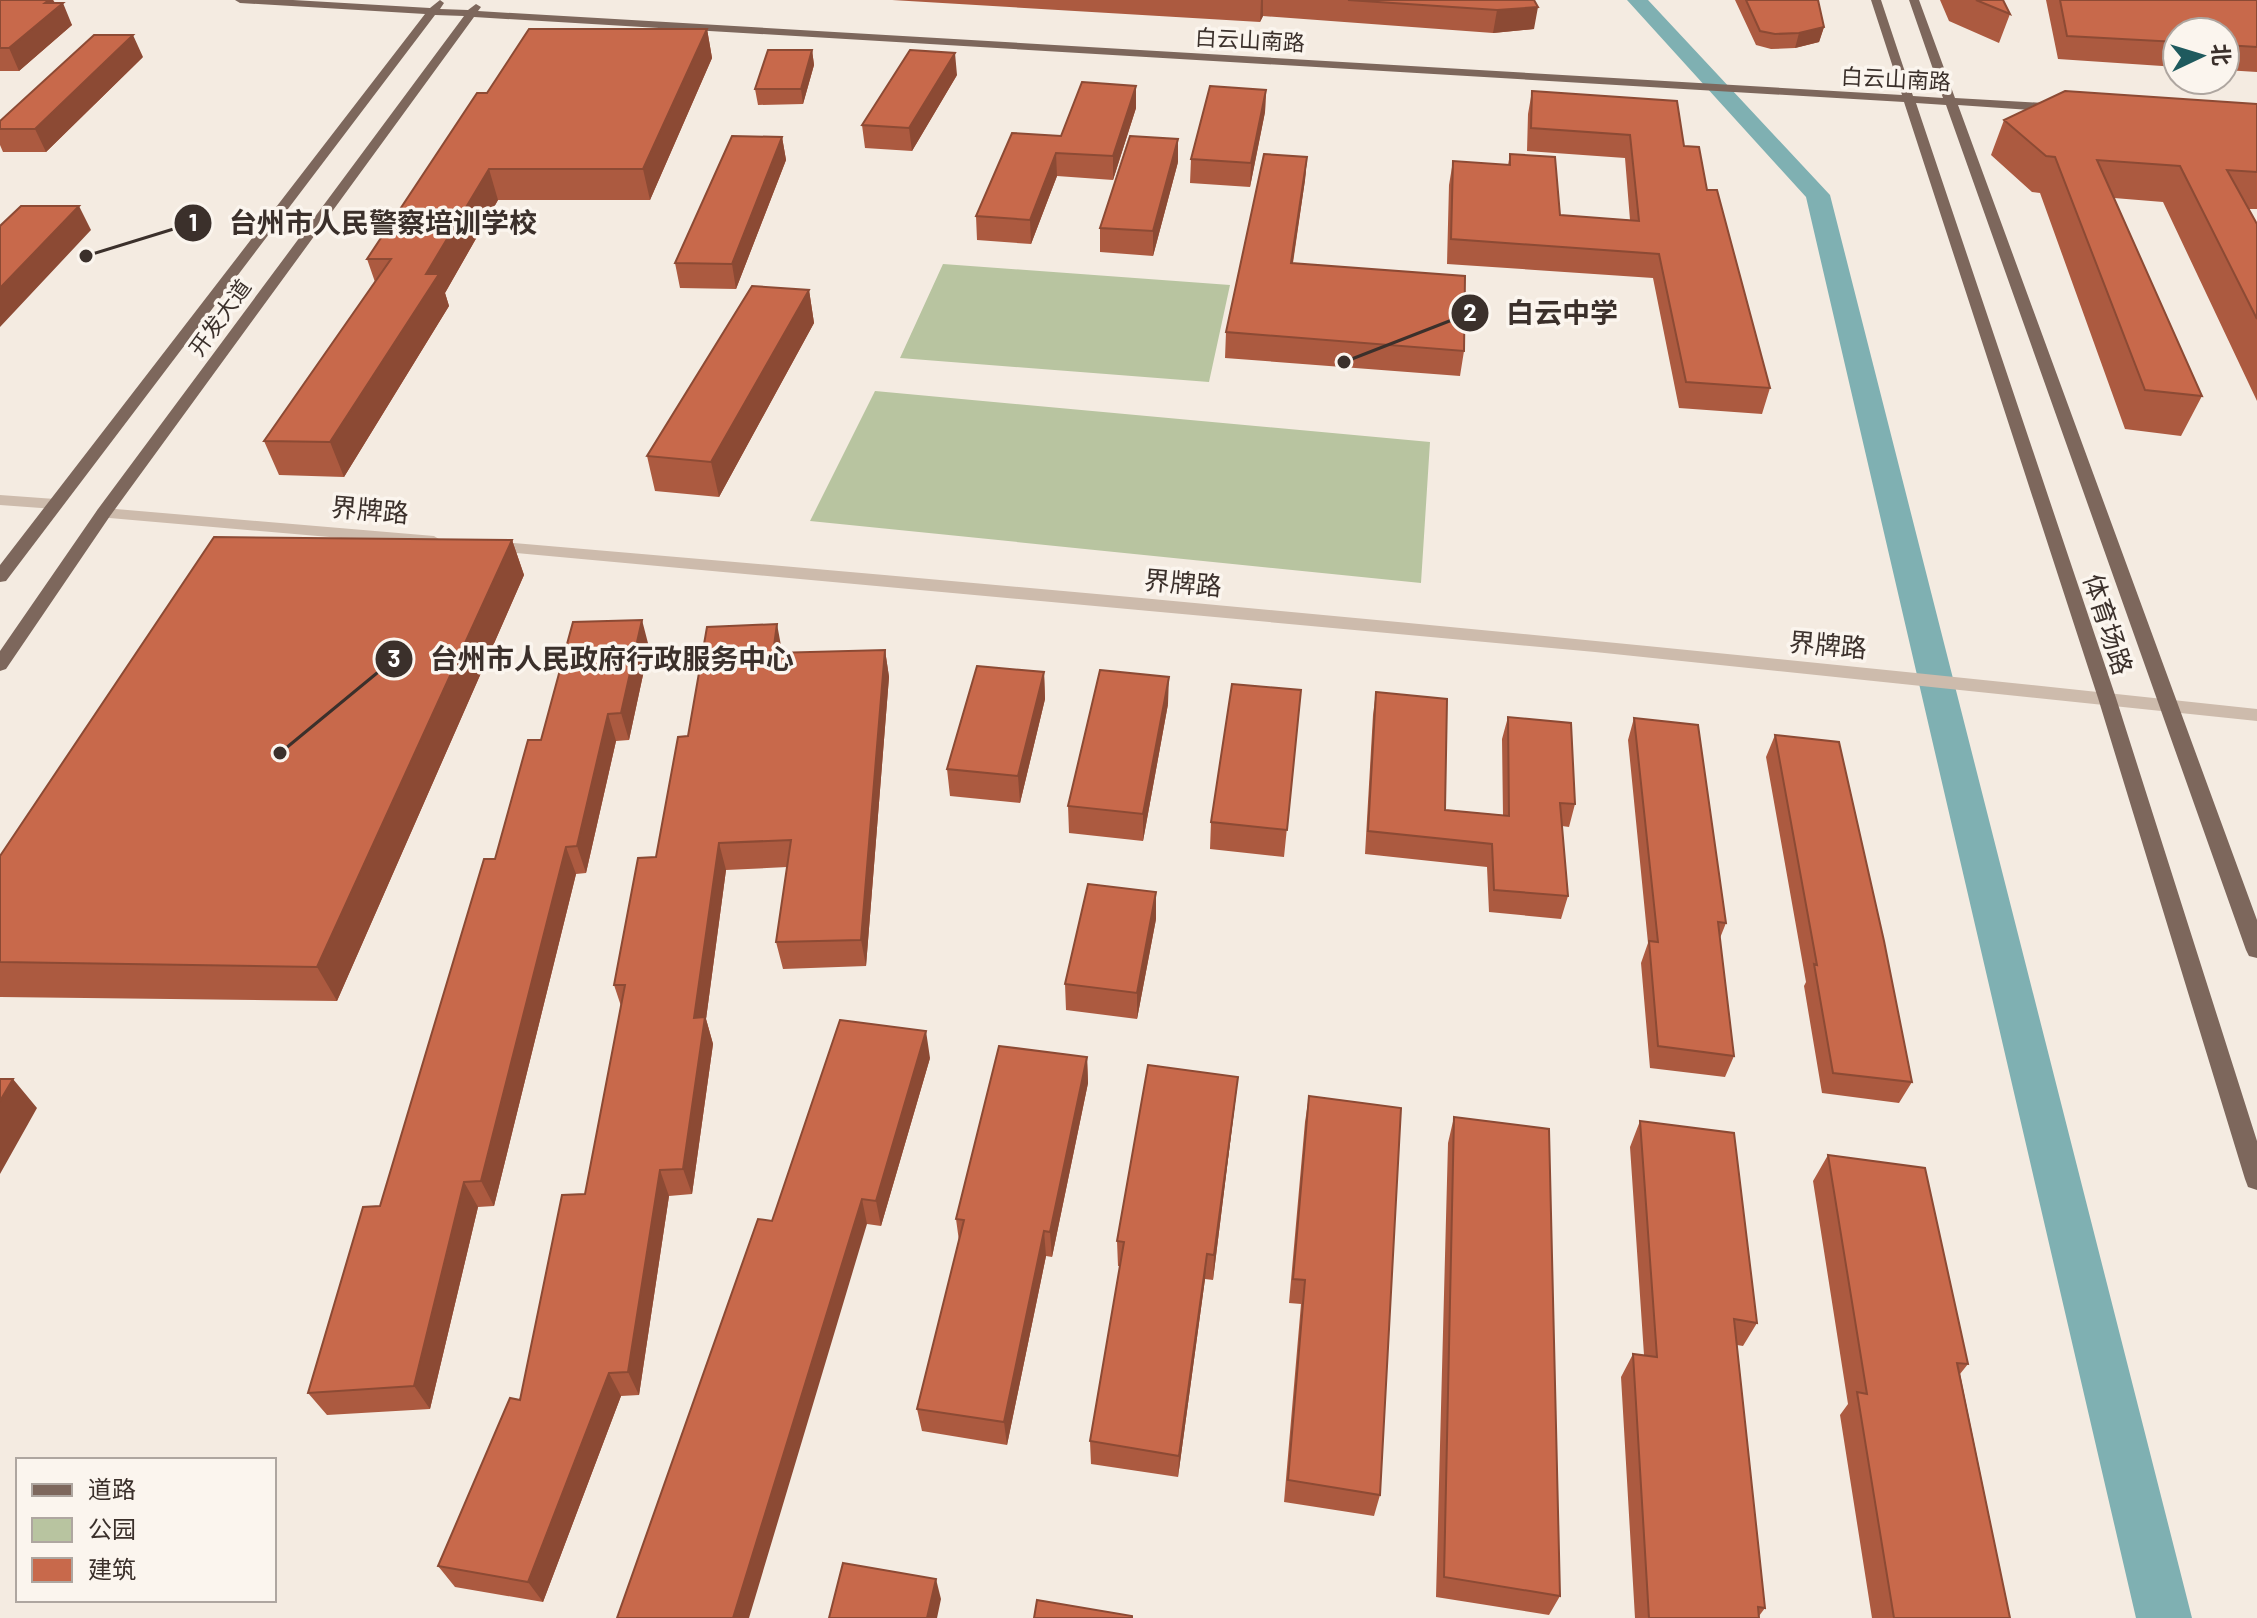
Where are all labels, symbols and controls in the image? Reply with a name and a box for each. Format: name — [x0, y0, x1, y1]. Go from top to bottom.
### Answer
north arrow — [2161, 16, 2241, 96]
street label: 白云山南路 — [1194, 23, 1306, 55]
text: 北 — [2208, 43, 2236, 66]
street label: 白云山南路 — [1840, 62, 1952, 94]
callout: 台州市人民警察培训学校 — [173, 197, 553, 249]
text: 台州市人民警察培训学校 — [229, 205, 537, 239]
text: 1 — [189, 207, 197, 236]
street label: 开发大道 — [183, 274, 255, 360]
callout: 白云中学 — [1450, 287, 1634, 339]
text: 白云中学 — [1506, 295, 1618, 329]
text: 2 — [1463, 297, 1477, 326]
street label: 界牌路 — [330, 490, 410, 528]
street label: 界牌路 — [1143, 563, 1223, 601]
street label: 体育场路 — [2078, 570, 2140, 678]
street label: 界牌路 — [1788, 625, 1868, 663]
callout: 台州市人民政府行政服务中心 — [374, 633, 810, 685]
text: 台州市人民政府行政服务中心 — [430, 641, 794, 675]
text: 3 — [388, 643, 400, 672]
legend — [16, 1458, 276, 1602]
text: 道路 — [88, 1474, 136, 1503]
text: 公园 — [88, 1514, 136, 1543]
text: 建筑 — [88, 1554, 136, 1583]

